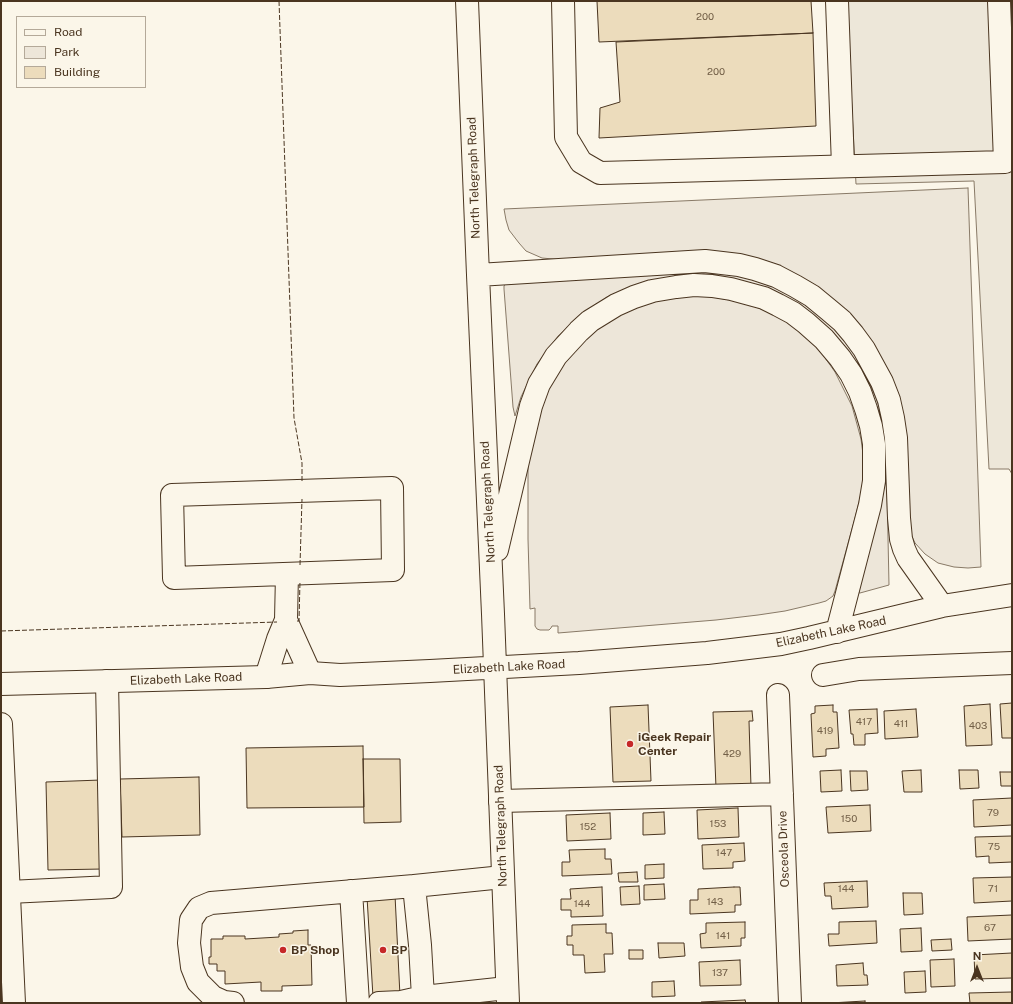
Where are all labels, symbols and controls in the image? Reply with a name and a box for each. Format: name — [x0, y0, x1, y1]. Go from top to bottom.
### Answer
house number: 200 — [696, 11, 714, 23]
legend — [16, 16, 146, 88]
text: Road — [54, 25, 82, 39]
text: Park — [54, 45, 80, 59]
text: Building — [54, 65, 100, 79]
house number: 200 — [707, 66, 725, 78]
street label: North Telegraph Road — [465, 117, 483, 239]
street label: North Telegraph Road — [478, 441, 498, 563]
street label: Elizabeth Lake Road — [775, 613, 887, 651]
street label: Elizabeth Lake Road — [452, 657, 566, 677]
street label: Elizabeth Lake Road — [130, 670, 242, 688]
house number: 417 — [856, 716, 872, 728]
house number: 411 — [894, 718, 908, 730]
house number: 403 — [969, 720, 987, 732]
house number: 419 — [817, 725, 833, 737]
place label: iGeek Repair Center — [638, 730, 711, 758]
marker: iGeek Repair Center — [625, 739, 635, 749]
house number: 429 — [723, 748, 741, 760]
street label: North Telegraph Road — [492, 765, 510, 887]
house number: 79 — [987, 807, 999, 819]
street label: Osceola Drive — [775, 810, 793, 888]
house number: 150 — [841, 813, 857, 825]
house number: 153 — [710, 818, 726, 830]
house number: 152 — [580, 821, 596, 833]
house number: 75 — [988, 841, 1000, 853]
house number: 147 — [716, 847, 732, 859]
house number: 144 — [838, 883, 854, 895]
house number: 71 — [988, 883, 998, 895]
house number: 143 — [707, 896, 723, 908]
house number: 144 — [574, 898, 590, 910]
house number: 67 — [984, 922, 996, 934]
house number: 141 — [716, 930, 730, 942]
place label: BP Shop — [291, 943, 340, 957]
place label: BP — [391, 943, 407, 957]
marker: BP Shop — [278, 945, 288, 955]
marker: BP — [378, 945, 388, 955]
north arrow — [957, 948, 997, 988]
text: N — [973, 950, 981, 962]
house number: 137 — [712, 967, 728, 979]

